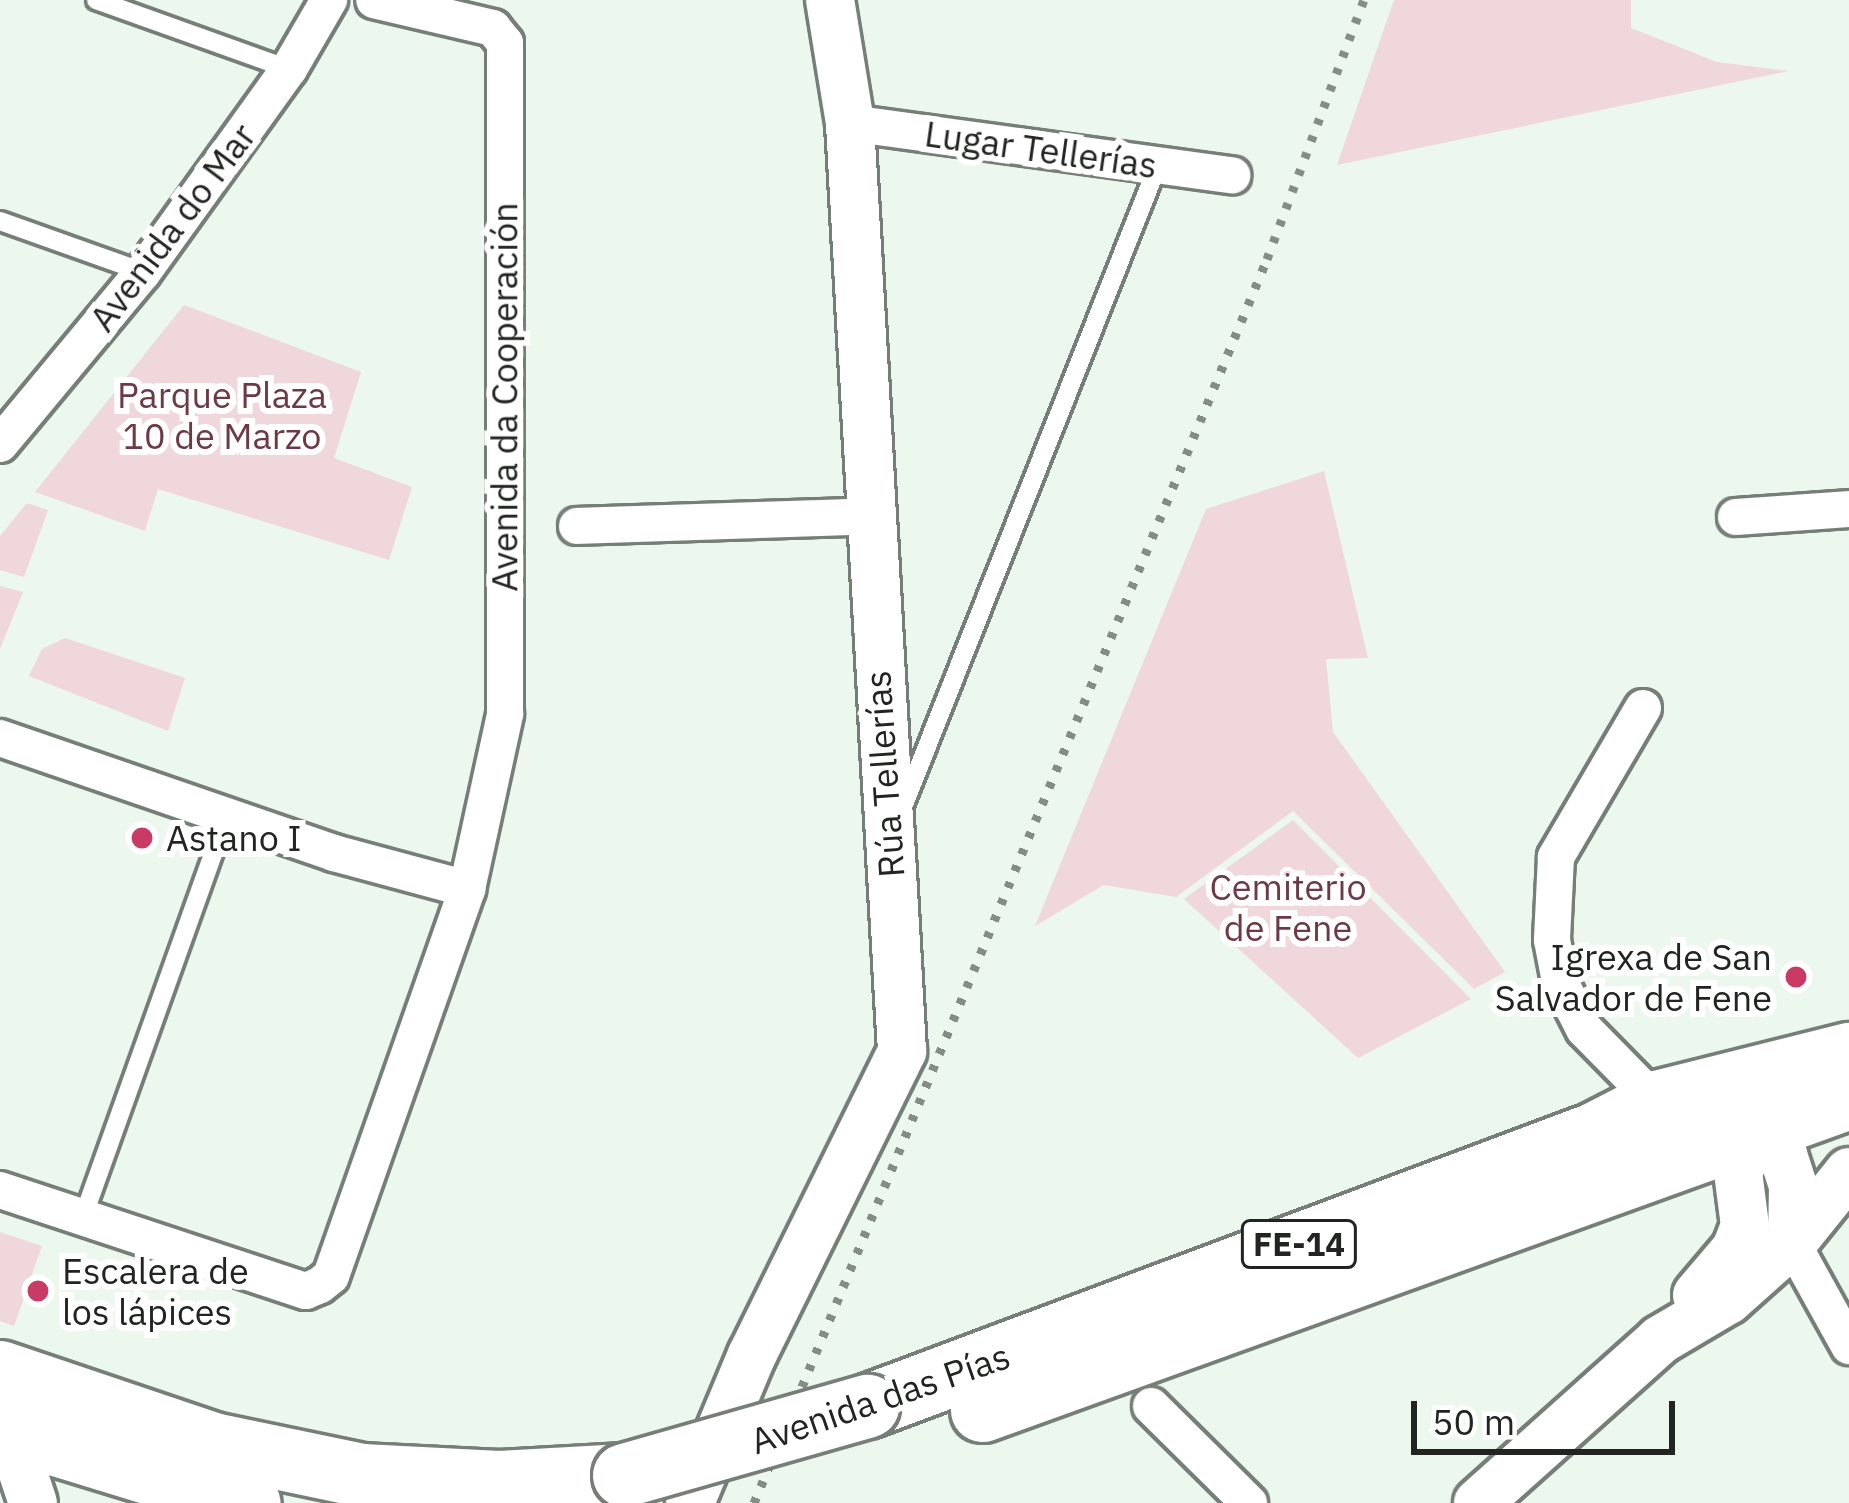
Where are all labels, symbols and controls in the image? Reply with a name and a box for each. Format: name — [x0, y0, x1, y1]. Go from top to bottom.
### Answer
street label: Lugar Tellerías — [922, 111, 1160, 187]
street label: Avenida do Mar — [80, 115, 264, 339]
street label: Avenida da Cooperación — [482, 202, 526, 592]
park label: Parque Plaza 10 de Marzo — [117, 372, 327, 457]
street label: Rúa Tellerías — [855, 669, 913, 879]
place label: Astano I — [166, 816, 302, 860]
marker: Astano I — [129, 825, 155, 851]
park label: Cemiterio de Fene — [1209, 864, 1367, 949]
place label: Igrexa de San Salvador de Fene — [1495, 934, 1772, 1019]
marker: Igrexa de San Salvador de Fene — [1783, 964, 1809, 990]
road number: FE-14 — [1239, 1217, 1359, 1271]
place label: Escalera de los lápices — [62, 1248, 249, 1333]
marker: Escalera de los lápices — [25, 1278, 51, 1304]
street label: Avenida das Pías — [745, 1333, 1015, 1463]
scale bar — [1417, 1377, 1681, 1451]
text: 50 m — [1432, 1398, 1515, 1445]

